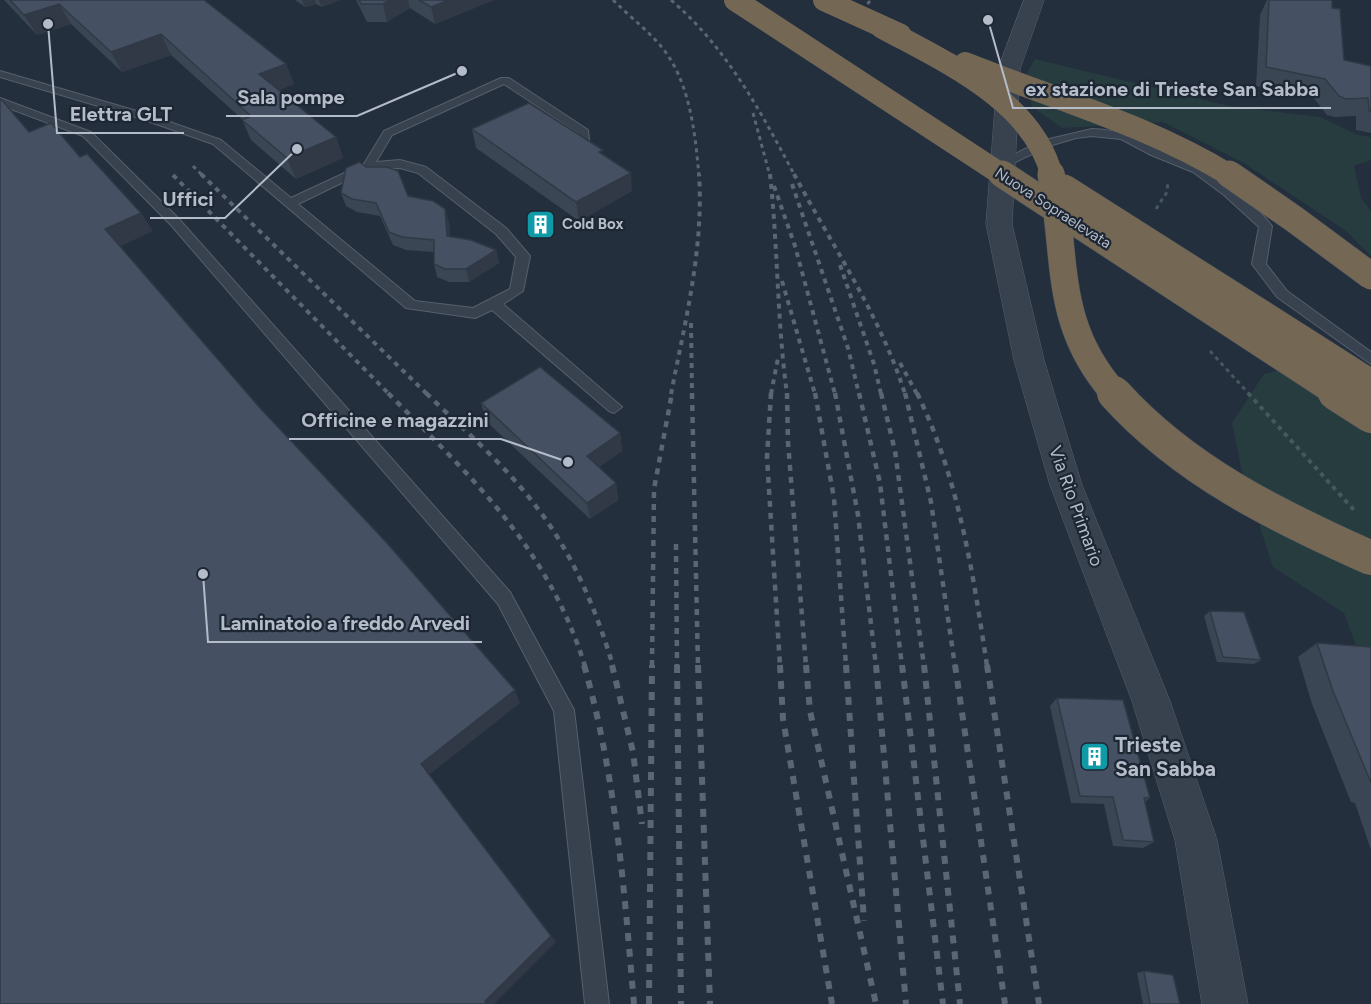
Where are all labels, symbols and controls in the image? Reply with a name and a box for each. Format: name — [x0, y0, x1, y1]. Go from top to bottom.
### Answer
callout: ex stazione di Trieste San Sabba — [1013, 70, 1331, 108]
text: ex stazione di Trieste San Sabba — [1025, 77, 1319, 101]
callout: Sala pompe — [226, 78, 357, 116]
text: Sala pompe — [237, 85, 345, 109]
callout: Elettra GLT — [57, 95, 184, 133]
text: Elettra GLT — [70, 102, 173, 126]
street label: Nuova Sopraelevata — [991, 164, 1115, 252]
callout: Uffici — [150, 180, 225, 218]
text: Uffici — [162, 187, 214, 211]
building icon: Cold Box — [525, 208, 557, 240]
place label: Cold Box — [562, 215, 623, 233]
callout: Officine e magazzini — [289, 401, 501, 439]
text: Officine e magazzini — [301, 408, 489, 432]
street label: Via Rio Primario — [1044, 443, 1108, 569]
callout: Laminatoio a freddo Arvedi — [208, 604, 482, 642]
text: Laminatoio a freddo Arvedi — [220, 611, 470, 635]
place label: Trieste San Sabba — [1115, 732, 1216, 781]
building icon: Trieste San Sabba — [1078, 740, 1110, 772]

